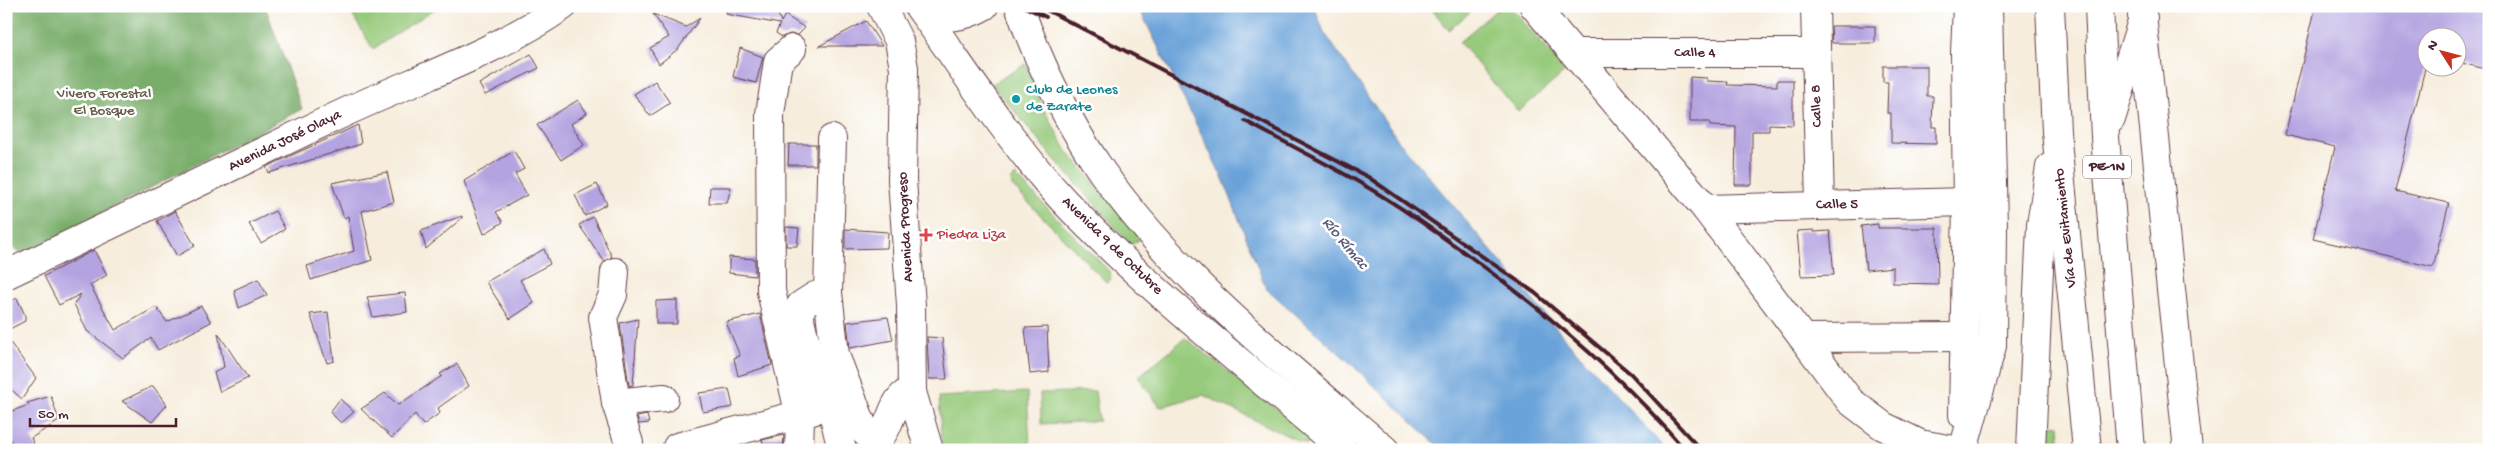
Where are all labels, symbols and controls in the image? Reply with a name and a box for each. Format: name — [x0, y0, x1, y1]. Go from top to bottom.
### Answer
north arrow — [2418, 28, 2468, 78]
text: N — [2424, 37, 2443, 55]
street label: Calle 4 — [1674, 44, 1716, 62]
place label: Club de Leones de Zarate — [1026, 81, 1118, 116]
street label: Calle 8 — [1807, 84, 1827, 128]
park label: Vivero Forestal El Bosque — [56, 85, 151, 120]
marker: Club de Leones de Zarate — [1010, 93, 1022, 105]
street label: Avenida José Olaya — [226, 106, 345, 176]
road number: PE-1N — [2083, 156, 2131, 178]
street label: Vía de Evitamiento — [2051, 167, 2081, 290]
street label: Avenida Progreso — [894, 171, 918, 283]
street label: Avenida 9 de Octubre — [1058, 193, 1167, 299]
street label: Calle 5 — [1816, 196, 1858, 214]
water label: Río Rímac — [1317, 214, 1372, 275]
place label: Piedra Liza — [936, 226, 1007, 244]
marker: Piedra Liza — [919, 228, 933, 242]
scale bar — [30, 396, 176, 428]
text: 50 m — [38, 406, 69, 424]

